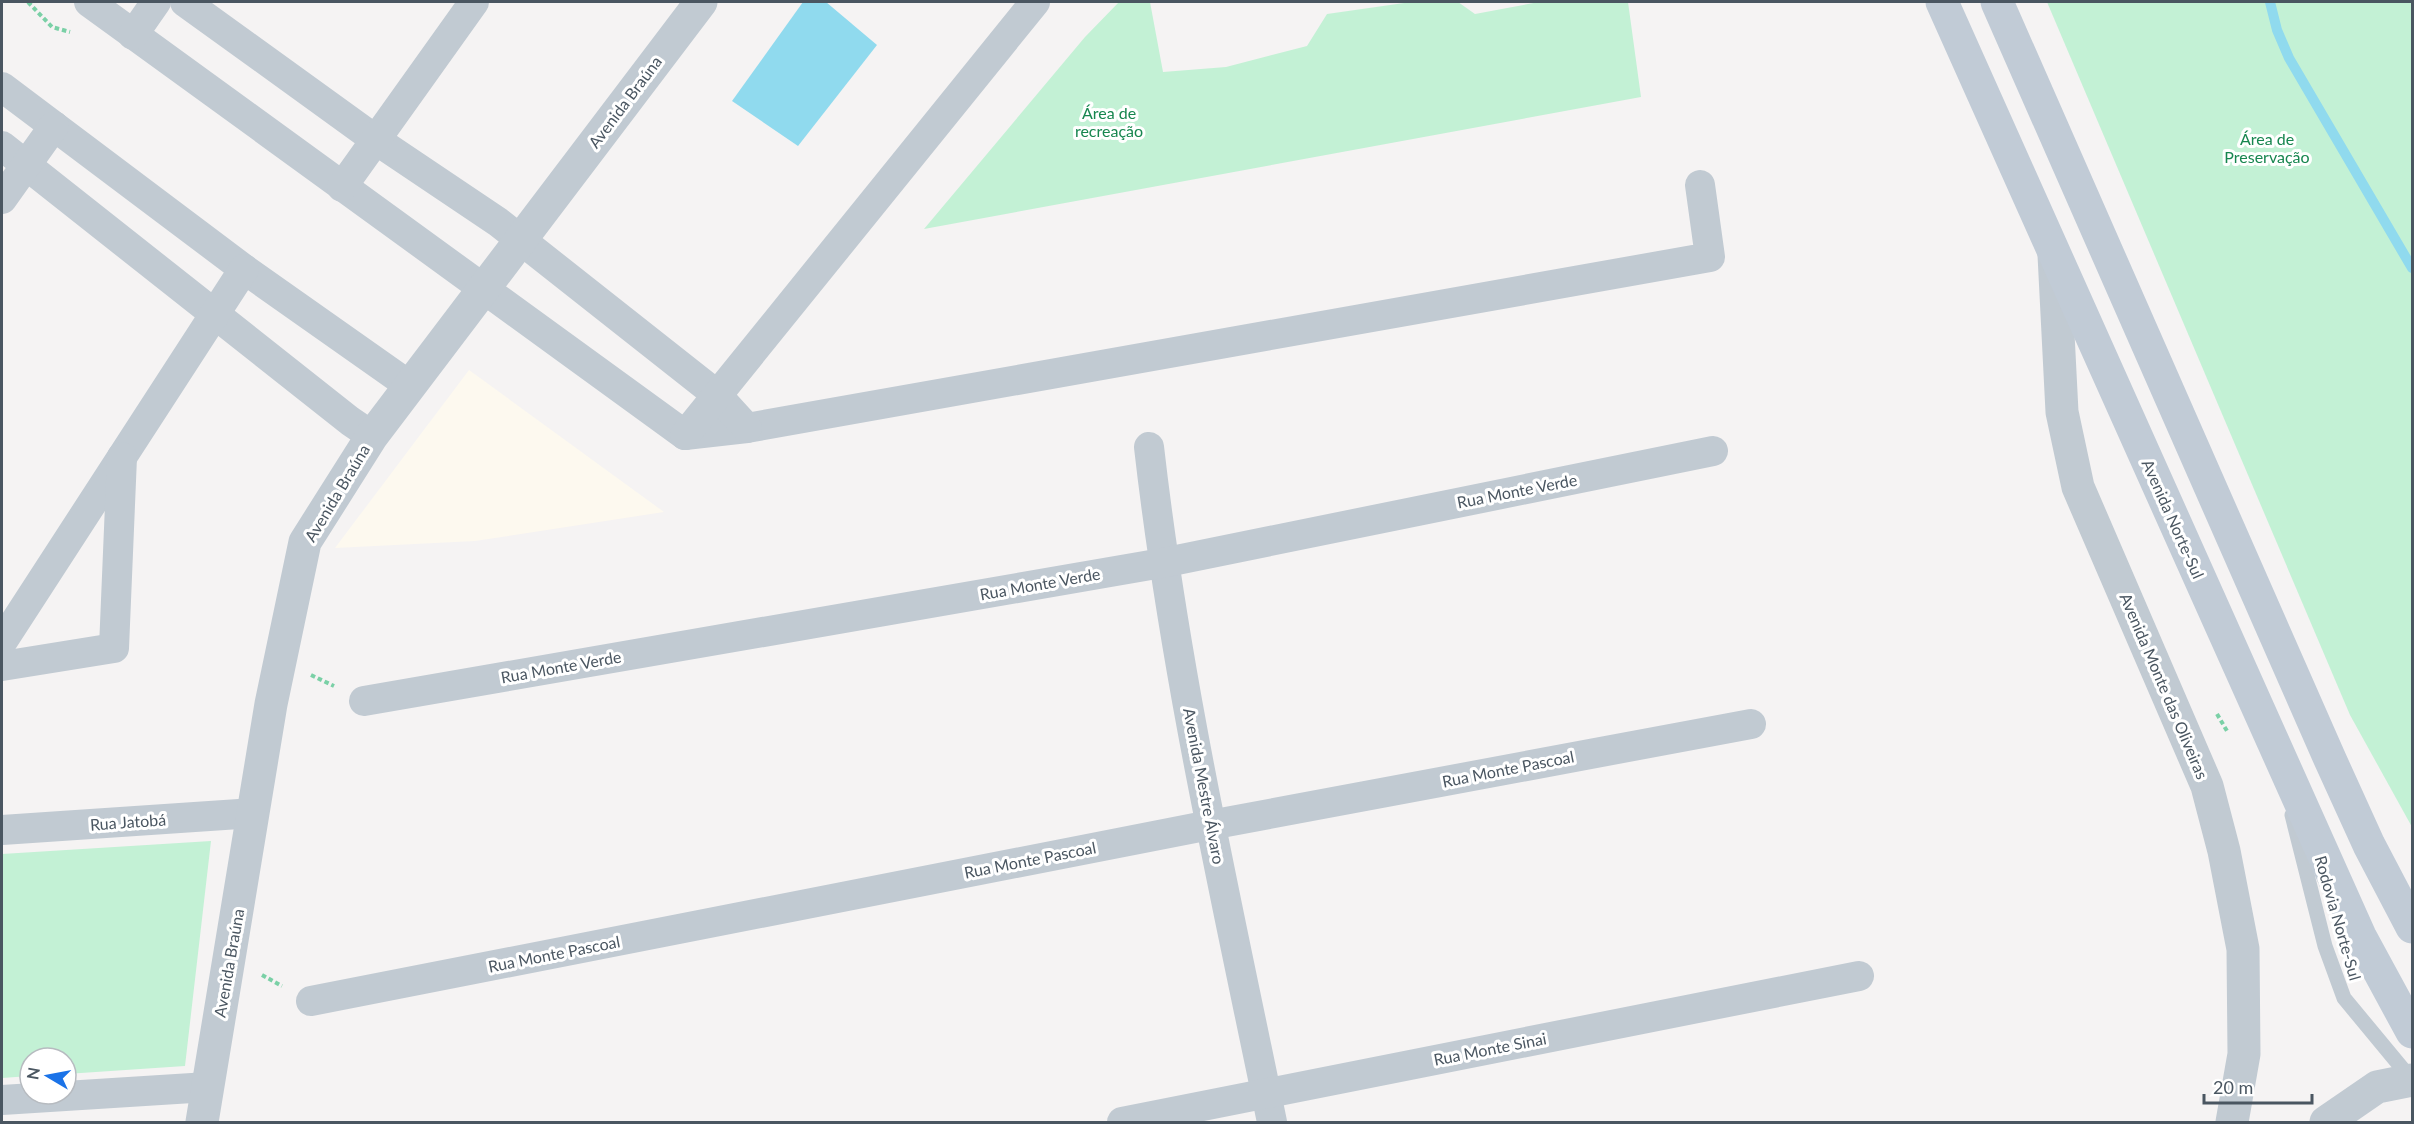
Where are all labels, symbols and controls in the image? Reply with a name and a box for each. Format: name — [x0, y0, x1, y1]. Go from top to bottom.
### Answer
street label: Avenida Braúna — [584, 52, 665, 151]
park label: Área de recreação — [1075, 103, 1143, 140]
park label: Área de Preservação — [2224, 129, 2310, 166]
street label: Avenida Braúna — [300, 441, 373, 545]
street label: Avenida Norte-Sul — [2139, 456, 2208, 581]
street label: Rua Monte Verde — [1455, 470, 1579, 511]
street label: Rua Monte Verde — [978, 564, 1102, 603]
street label: Avenida Monte das Oliveiras — [2117, 590, 2212, 782]
street label: Rua Monte Verde — [499, 647, 623, 686]
street label: Avenida Mestre Álvaro — [1180, 706, 1229, 866]
street label: Rua Monte Pascoal — [1440, 746, 1575, 791]
street label: Rua Jatobá — [89, 809, 167, 834]
street label: Rua Monte Pascoal — [962, 837, 1097, 882]
street label: Rodovia Norte-Sul — [2312, 853, 2365, 982]
street label: Avenida Braúna — [210, 907, 247, 1019]
street label: Rua Monte Pascoal — [486, 931, 621, 976]
street label: Rua Monte Sinai — [1432, 1028, 1548, 1069]
north arrow — [18, 1046, 78, 1106]
text: N — [22, 1066, 43, 1081]
scale bar — [2204, 1067, 2312, 1105]
text: 20 m — [2213, 1076, 2253, 1098]

